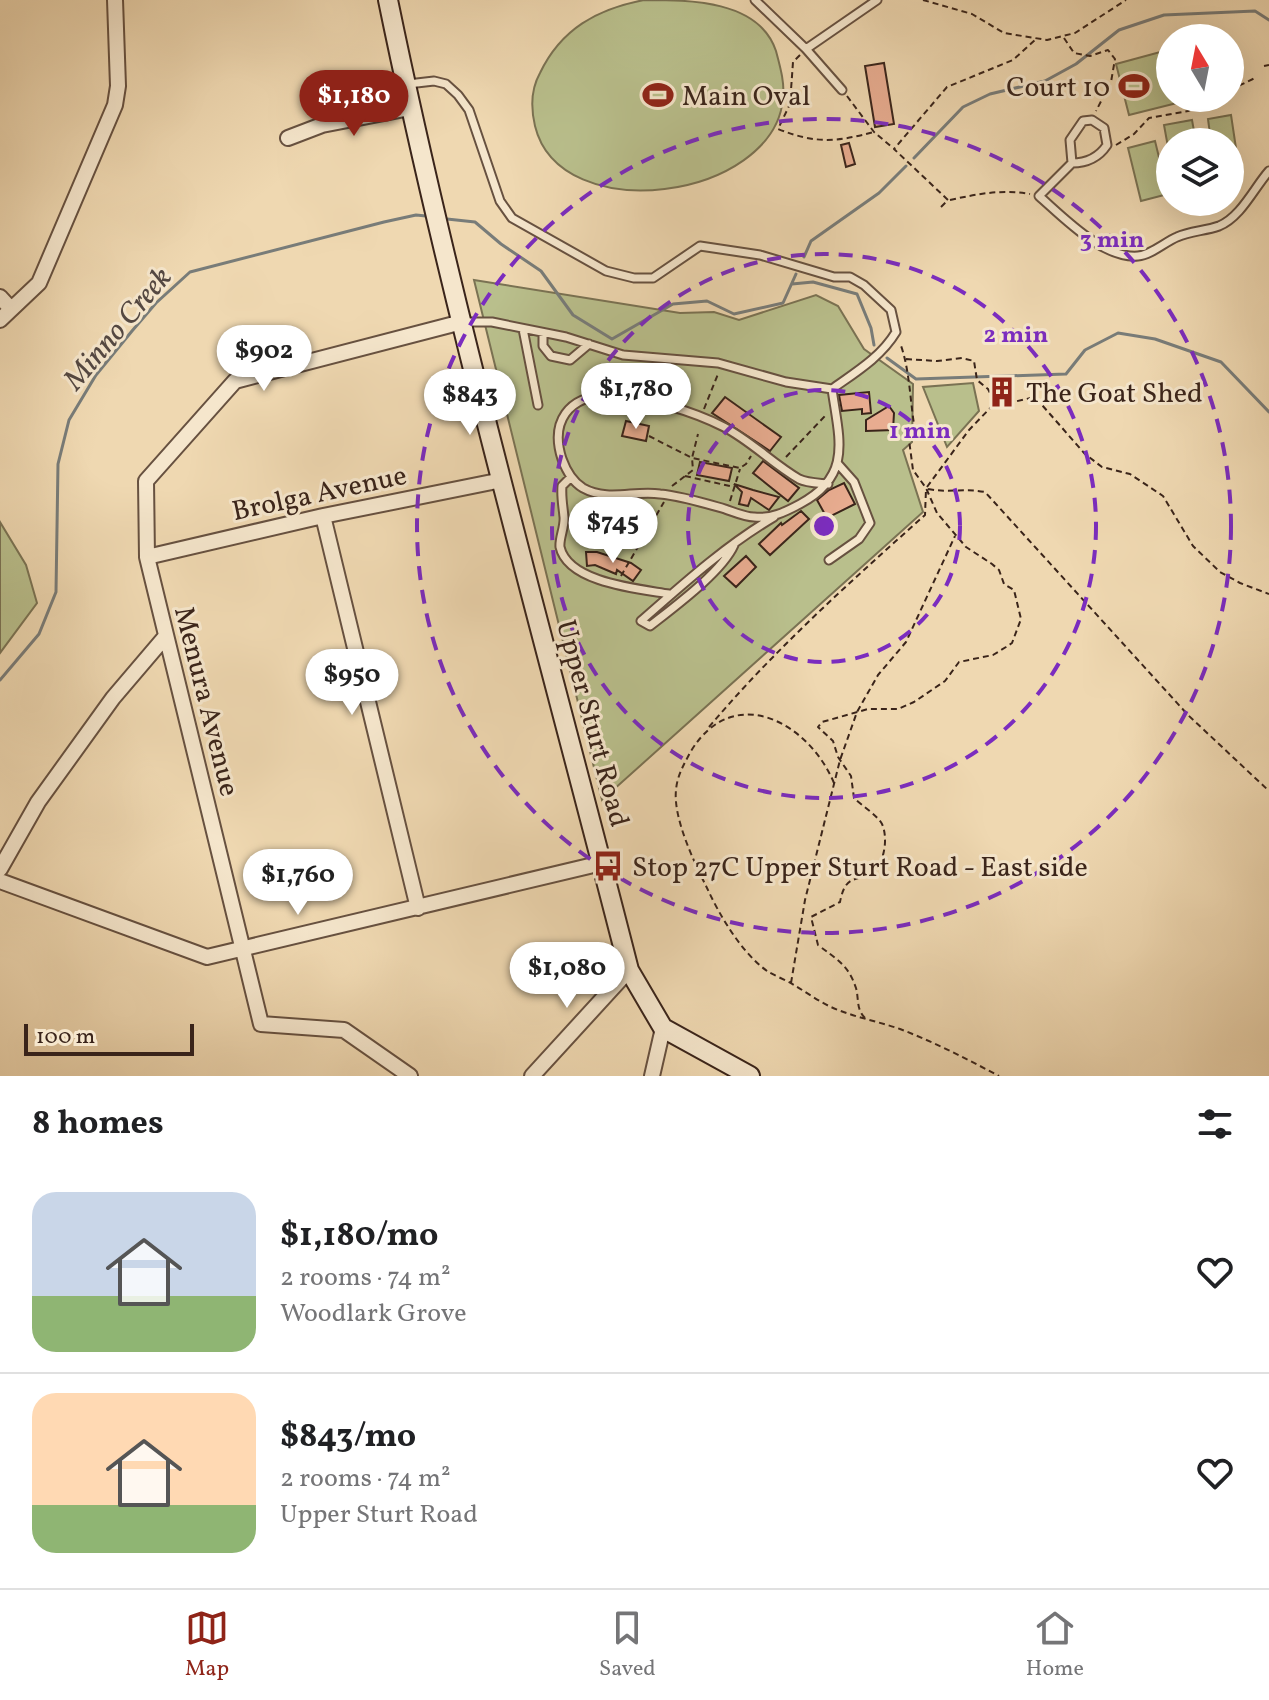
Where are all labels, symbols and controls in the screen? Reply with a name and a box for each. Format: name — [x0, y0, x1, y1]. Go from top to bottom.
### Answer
north arrow — [1156, 24, 1244, 112]
map controls — [1156, 24, 1244, 216]
place label: Court 10 — [1006, 69, 1110, 108]
sports icon: Court 10 — [1117, 69, 1151, 103]
pin: $1,180 — [289, 70, 419, 138]
text: $1,180 — [317, 78, 391, 114]
sports icon: Main Oval — [641, 78, 675, 112]
place label: Main Oval — [682, 78, 810, 117]
button: layers — [1156, 128, 1244, 216]
text: 3 min — [1080, 224, 1144, 258]
water label: Minno Creek — [54, 259, 183, 401]
text: 2 min — [984, 319, 1049, 353]
pin: $902 — [217, 325, 311, 393]
text: $902 — [235, 333, 293, 369]
pin: $1,780 — [571, 363, 701, 431]
pin: $843 — [423, 369, 517, 437]
text: $1,780 — [599, 371, 673, 407]
building icon: The Goat Shed — [985, 375, 1019, 409]
place label: The Goat Shed — [1026, 375, 1203, 414]
text: $843 — [442, 377, 498, 413]
text: 1 min — [889, 415, 951, 449]
street label: Brolga Avenue — [229, 457, 410, 532]
pin: $745 — [566, 497, 660, 565]
text: $745 — [587, 505, 639, 541]
centre of rings — [810, 512, 838, 540]
street label: Menura Avenue — [163, 603, 248, 801]
street label: Upper Sturt Road — [545, 616, 638, 832]
pin: $950 — [305, 649, 399, 717]
text: $950 — [323, 657, 381, 693]
pin: $1,760 — [233, 849, 363, 917]
bus stop icon: Stop 27C Upper Sturt Road - East side — [591, 849, 625, 883]
place label: Stop 27C Upper Sturt Road - East side — [632, 849, 1088, 888]
text: $1,760 — [261, 857, 335, 893]
pin: $1,080 — [502, 942, 632, 1010]
text: $1,080 — [528, 950, 606, 986]
scale bar — [24, 1020, 194, 1056]
text: 100 m — [36, 1022, 95, 1053]
text: 8 homes — [32, 1101, 164, 1148]
icon: filters — [1193, 1102, 1237, 1146]
text: $1,180/mo — [280, 1213, 438, 1260]
icon: home — [96, 1224, 192, 1320]
icon: heart — [1193, 1250, 1237, 1294]
text: 2 rooms · 74 m² — [280, 1260, 451, 1296]
text: Woodlark Grove — [280, 1296, 467, 1332]
text: $843/mo — [280, 1414, 416, 1461]
icon: home — [96, 1425, 192, 1521]
icon: heart — [1193, 1451, 1237, 1495]
text: 2 rooms · 74 m² — [280, 1461, 451, 1497]
text: Upper Sturt Road — [280, 1497, 478, 1533]
tab: Map — [185, 1606, 229, 1685]
tab: Saved — [599, 1606, 656, 1685]
tab: Home — [1026, 1606, 1084, 1685]

